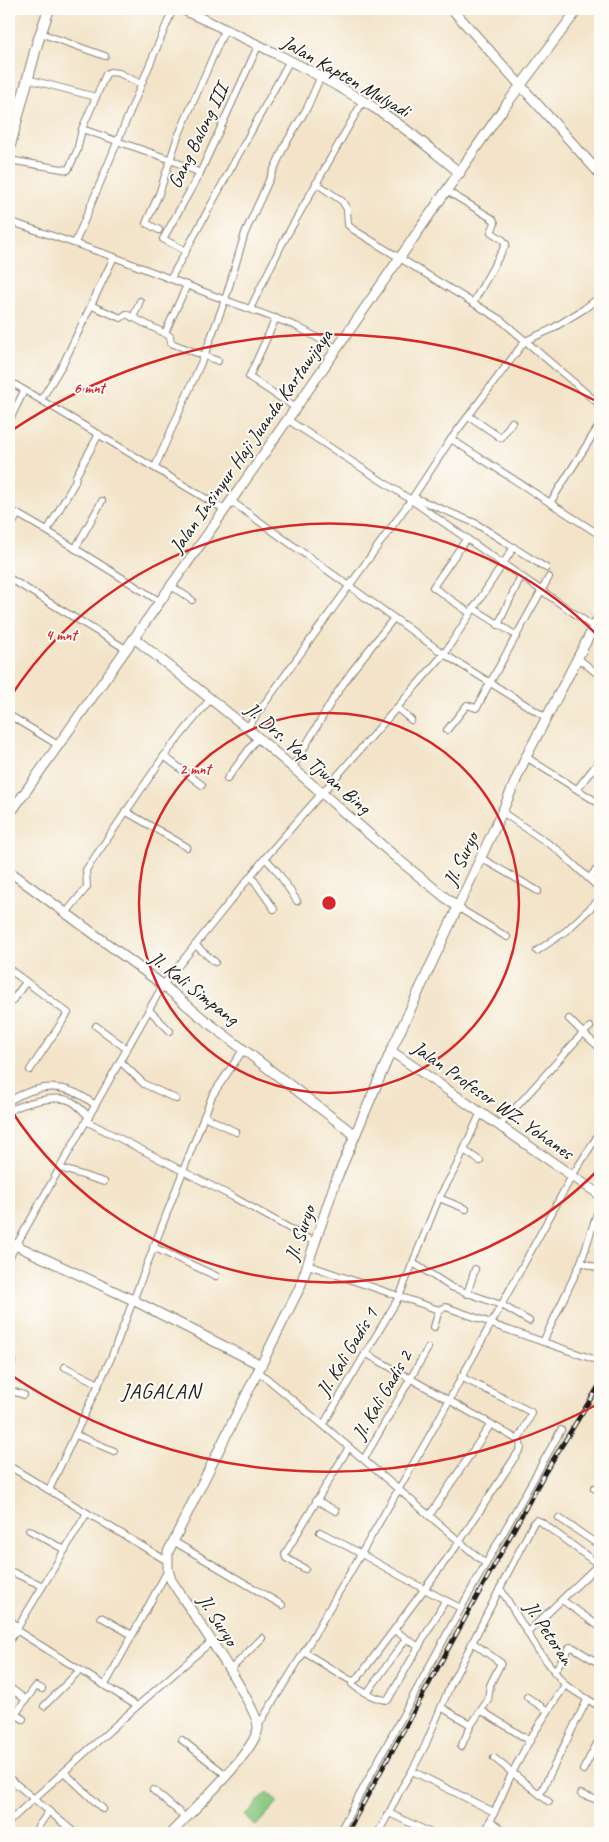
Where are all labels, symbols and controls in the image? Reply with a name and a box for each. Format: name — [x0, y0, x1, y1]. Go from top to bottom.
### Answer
street label: Jalan Kapten Mulyadi — [277, 29, 416, 124]
street label: Gang Balong III — [162, 76, 236, 192]
street label: Jalan Insinyur Haji Juanda Kartawijaya — [163, 323, 339, 559]
text: 6 mnt — [73, 379, 108, 398]
text: 4 mnt — [46, 626, 79, 645]
street label: Jl. Drs. Yap Tjwan Bing — [239, 696, 377, 821]
text: 2 mnt — [180, 760, 213, 779]
street label: Jl. Suryo — [437, 826, 485, 891]
centre of rings — [320, 894, 338, 912]
street label: Jl. Kali Simpang — [143, 945, 245, 1032]
street label: Jalan Profesor WZ. Yohanes — [407, 1034, 580, 1166]
street label: Jl. Suryo — [279, 1200, 322, 1265]
street label: Jl. Kali Gadis 1 — [310, 1302, 384, 1402]
street label: Jl. Kali Gadis 2 — [346, 1344, 419, 1445]
district label: JAGALAN — [120, 1377, 204, 1405]
street label: Jl. Suryo — [192, 1589, 245, 1652]
street label: Jl. Petoran — [518, 1595, 580, 1671]

